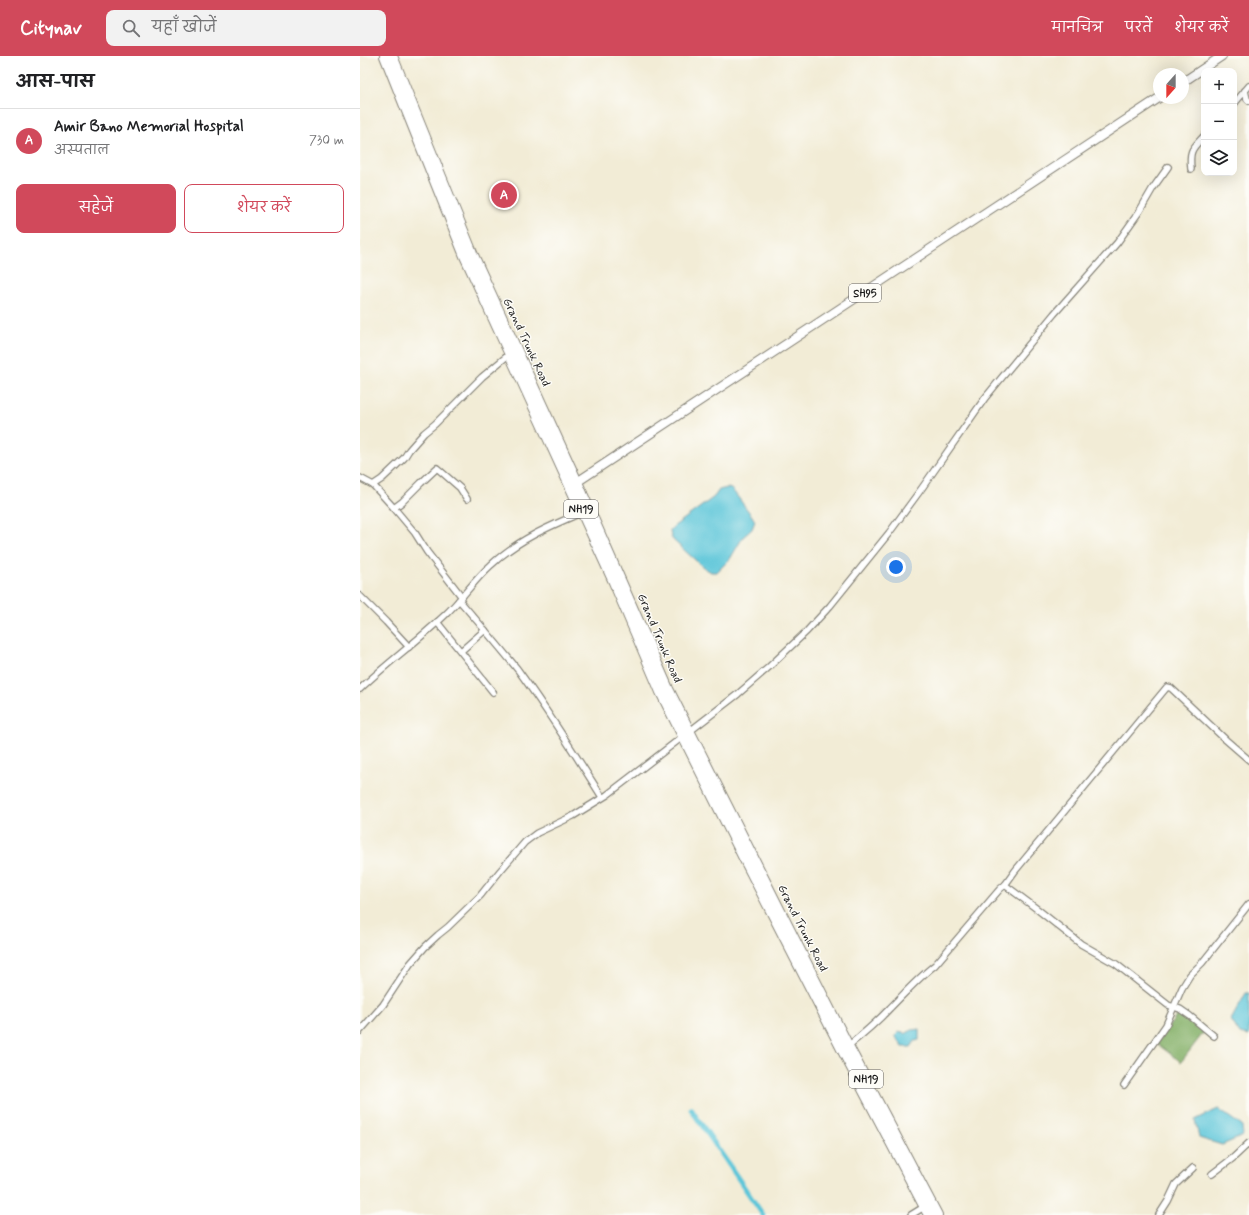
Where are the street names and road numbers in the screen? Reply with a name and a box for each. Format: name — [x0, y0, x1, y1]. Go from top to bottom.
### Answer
road number: SH95 — [849, 284, 881, 302]
street label: Grand Trunk Road — [499, 296, 554, 389]
road number: NH19 — [564, 500, 598, 518]
street label: Grand Trunk Road — [633, 591, 685, 686]
street label: Grand Trunk Road — [773, 882, 831, 975]
road number: NH19 — [849, 1070, 883, 1088]

